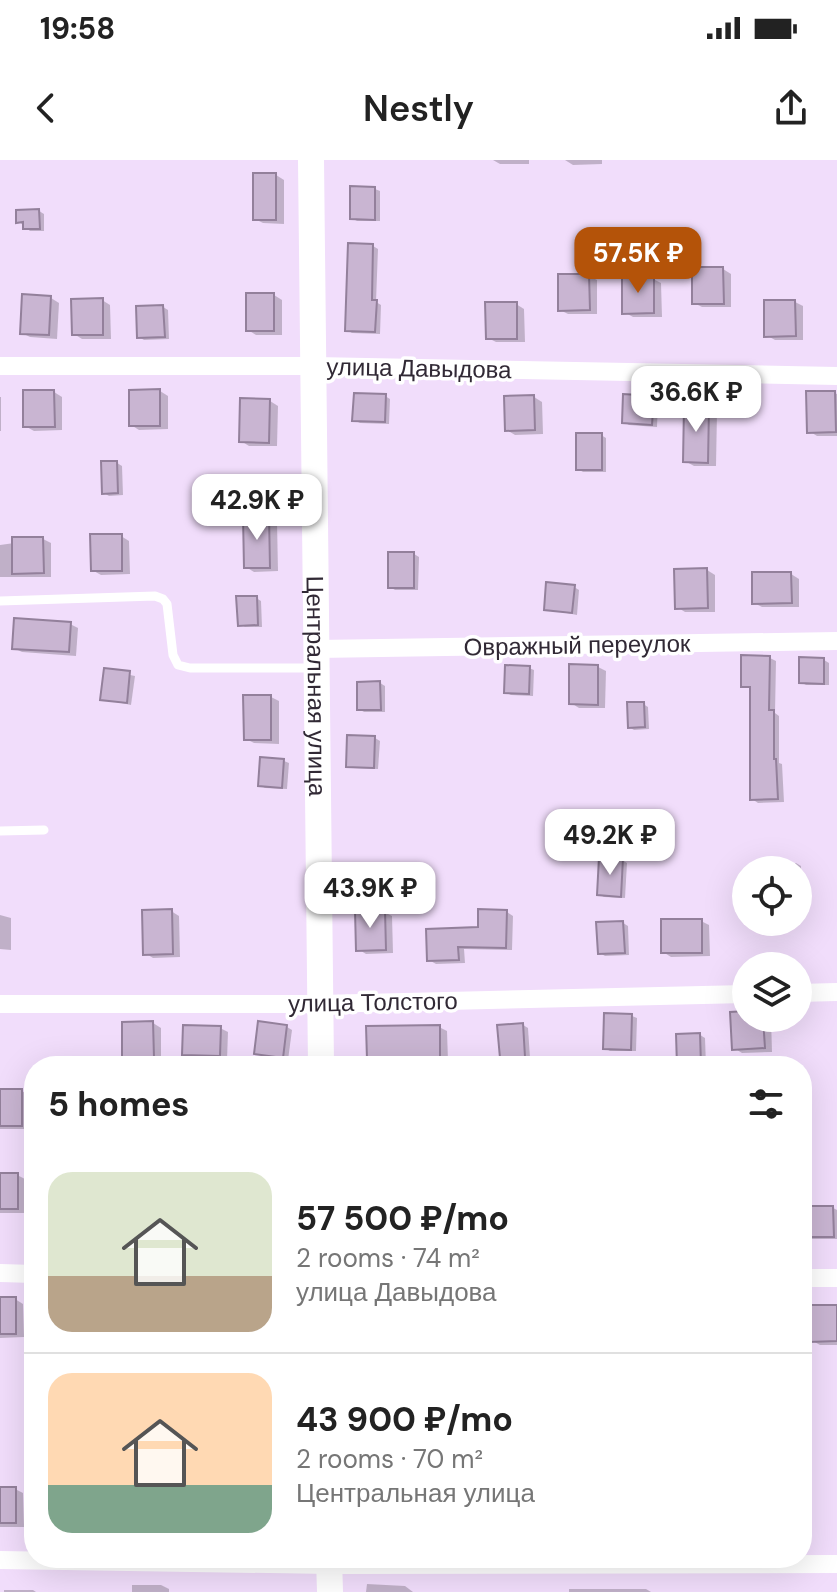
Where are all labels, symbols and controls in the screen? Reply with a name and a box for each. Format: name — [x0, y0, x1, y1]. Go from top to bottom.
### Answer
text: 19:58 — [40, 9, 115, 48]
text: Nestly — [363, 85, 474, 132]
icon: back — [24, 86, 68, 130]
icon: share — [769, 86, 813, 130]
pin: 57.5K ₽ — [564, 227, 712, 295]
text: 57.5K ₽ — [592, 236, 684, 270]
street label: улица Давыдова — [326, 351, 512, 385]
pin: 36.6K ₽ — [622, 366, 770, 434]
text: 36.6K ₽ — [649, 375, 743, 409]
pin: 42.9K ₽ — [183, 474, 331, 542]
text: 42.9K ₽ — [210, 483, 304, 517]
street label: Центральная улица — [300, 575, 334, 797]
street label: Овражный переулок — [463, 628, 691, 662]
pin: 49.2K ₽ — [536, 809, 684, 877]
text: 49.2K ₽ — [563, 818, 657, 852]
map controls — [732, 856, 812, 1032]
button: locate — [732, 856, 812, 936]
pin: 43.9K ₽ — [296, 862, 444, 930]
text: 43.9K ₽ — [323, 871, 417, 905]
button: layers — [732, 952, 812, 1032]
street label: улица Толстого — [288, 985, 458, 1019]
text: 5 homes — [48, 1082, 189, 1127]
icon: filters — [744, 1082, 788, 1126]
text: 57 500 ₽/mo — [296, 1196, 509, 1241]
icon: home — [112, 1204, 208, 1300]
text: 2 rooms · 74 m² — [296, 1241, 480, 1275]
text: улица Давыдова — [296, 1275, 497, 1309]
text: 43 900 ₽/mo — [296, 1397, 513, 1442]
icon: home — [112, 1405, 208, 1501]
text: 2 rooms · 70 m² — [296, 1442, 483, 1476]
text: Центральная улица — [296, 1476, 535, 1510]

